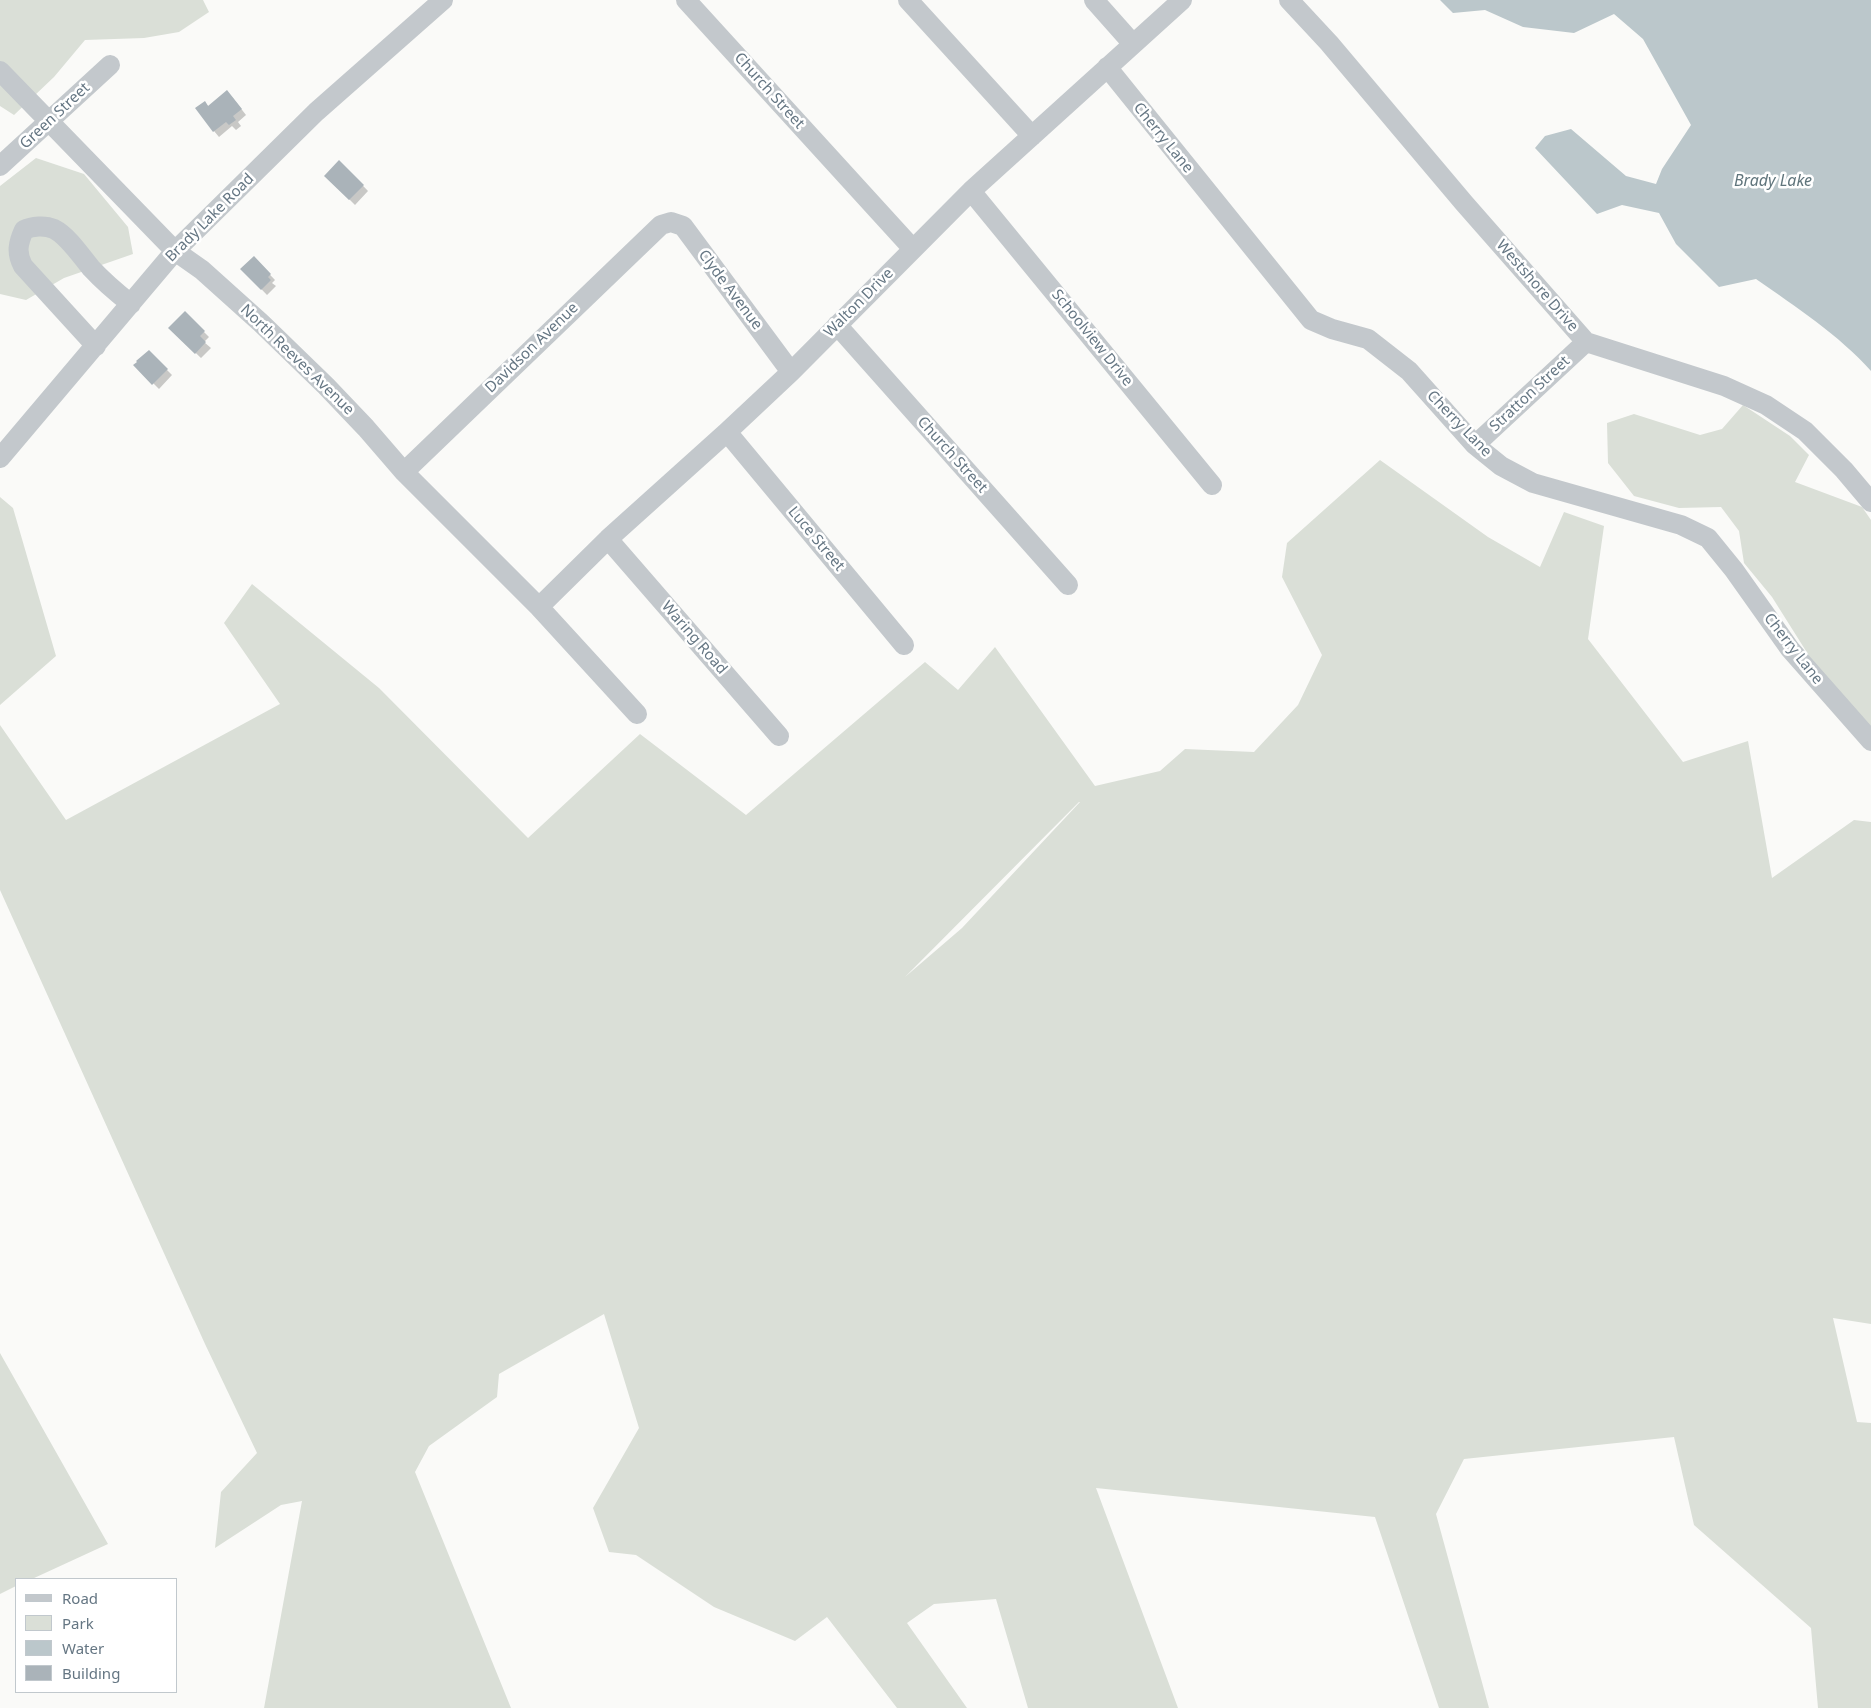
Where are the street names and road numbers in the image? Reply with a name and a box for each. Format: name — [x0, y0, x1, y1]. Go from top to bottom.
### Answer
street label: Church Street — [730, 49, 808, 133]
street label: Green Street — [16, 79, 94, 153]
street label: Cherry Lane — [1129, 99, 1197, 177]
street label: Brady Lake Road — [162, 170, 258, 266]
street label: Westshore Drive — [1492, 236, 1582, 336]
street label: Clyde Avenue — [694, 247, 766, 333]
street label: Walton Drive — [821, 265, 897, 341]
street label: Schoolview Drive — [1048, 286, 1136, 390]
street label: Davidson Avenue — [482, 299, 582, 397]
street label: North Reeves Avenue — [236, 301, 358, 419]
street label: Stratton Street — [1486, 352, 1574, 436]
street label: Cherry Lane — [1423, 387, 1495, 461]
street label: Church Street — [913, 413, 991, 497]
street label: Luce Street — [784, 503, 848, 575]
street label: Waring Road — [657, 598, 731, 678]
street label: Cherry Lane — [1760, 610, 1826, 688]

